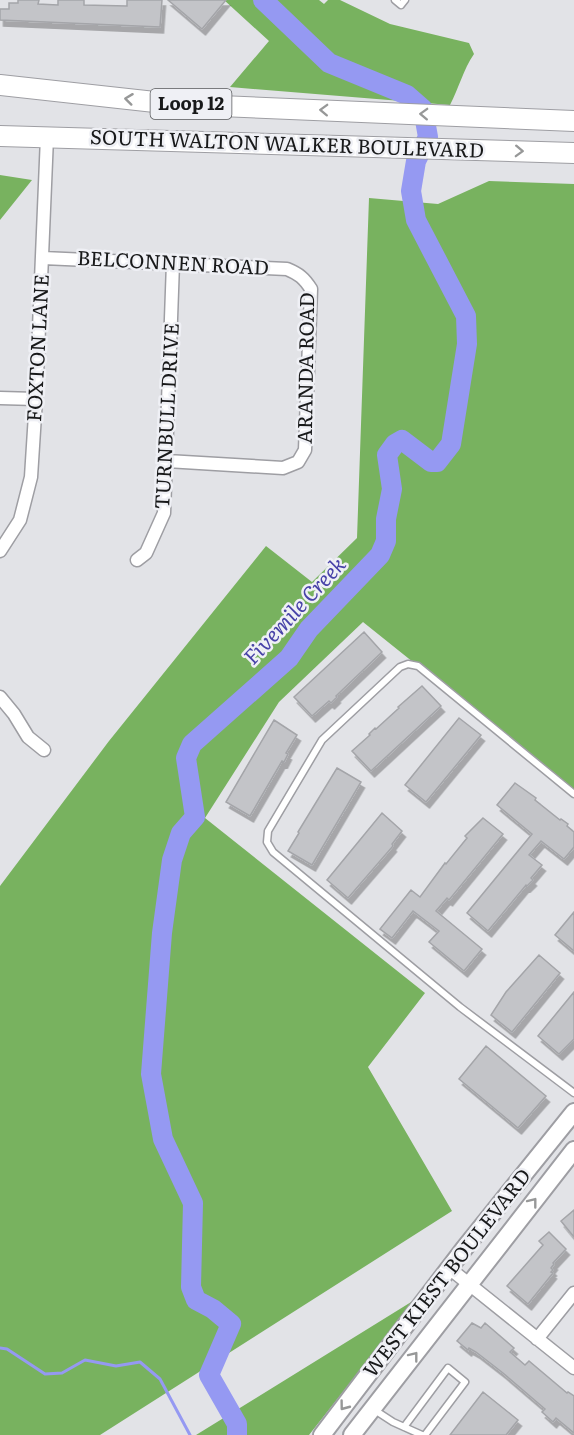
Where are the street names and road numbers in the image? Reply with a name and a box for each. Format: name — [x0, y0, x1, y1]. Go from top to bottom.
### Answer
road number: Loop 12 — [150, 89, 231, 119]
street label: SOUTH WALTON WALKER BOULEVARD — [90, 120, 485, 164]
street label: BELCONNEN ROAD — [76, 241, 270, 281]
street label: FOXTON LANE — [17, 273, 55, 423]
street label: ARANDA ROAD — [288, 292, 320, 444]
street label: TURNBULL DRIVE — [145, 322, 185, 510]
street label: WEST KIEST BOULEVARD — [354, 1161, 537, 1383]

